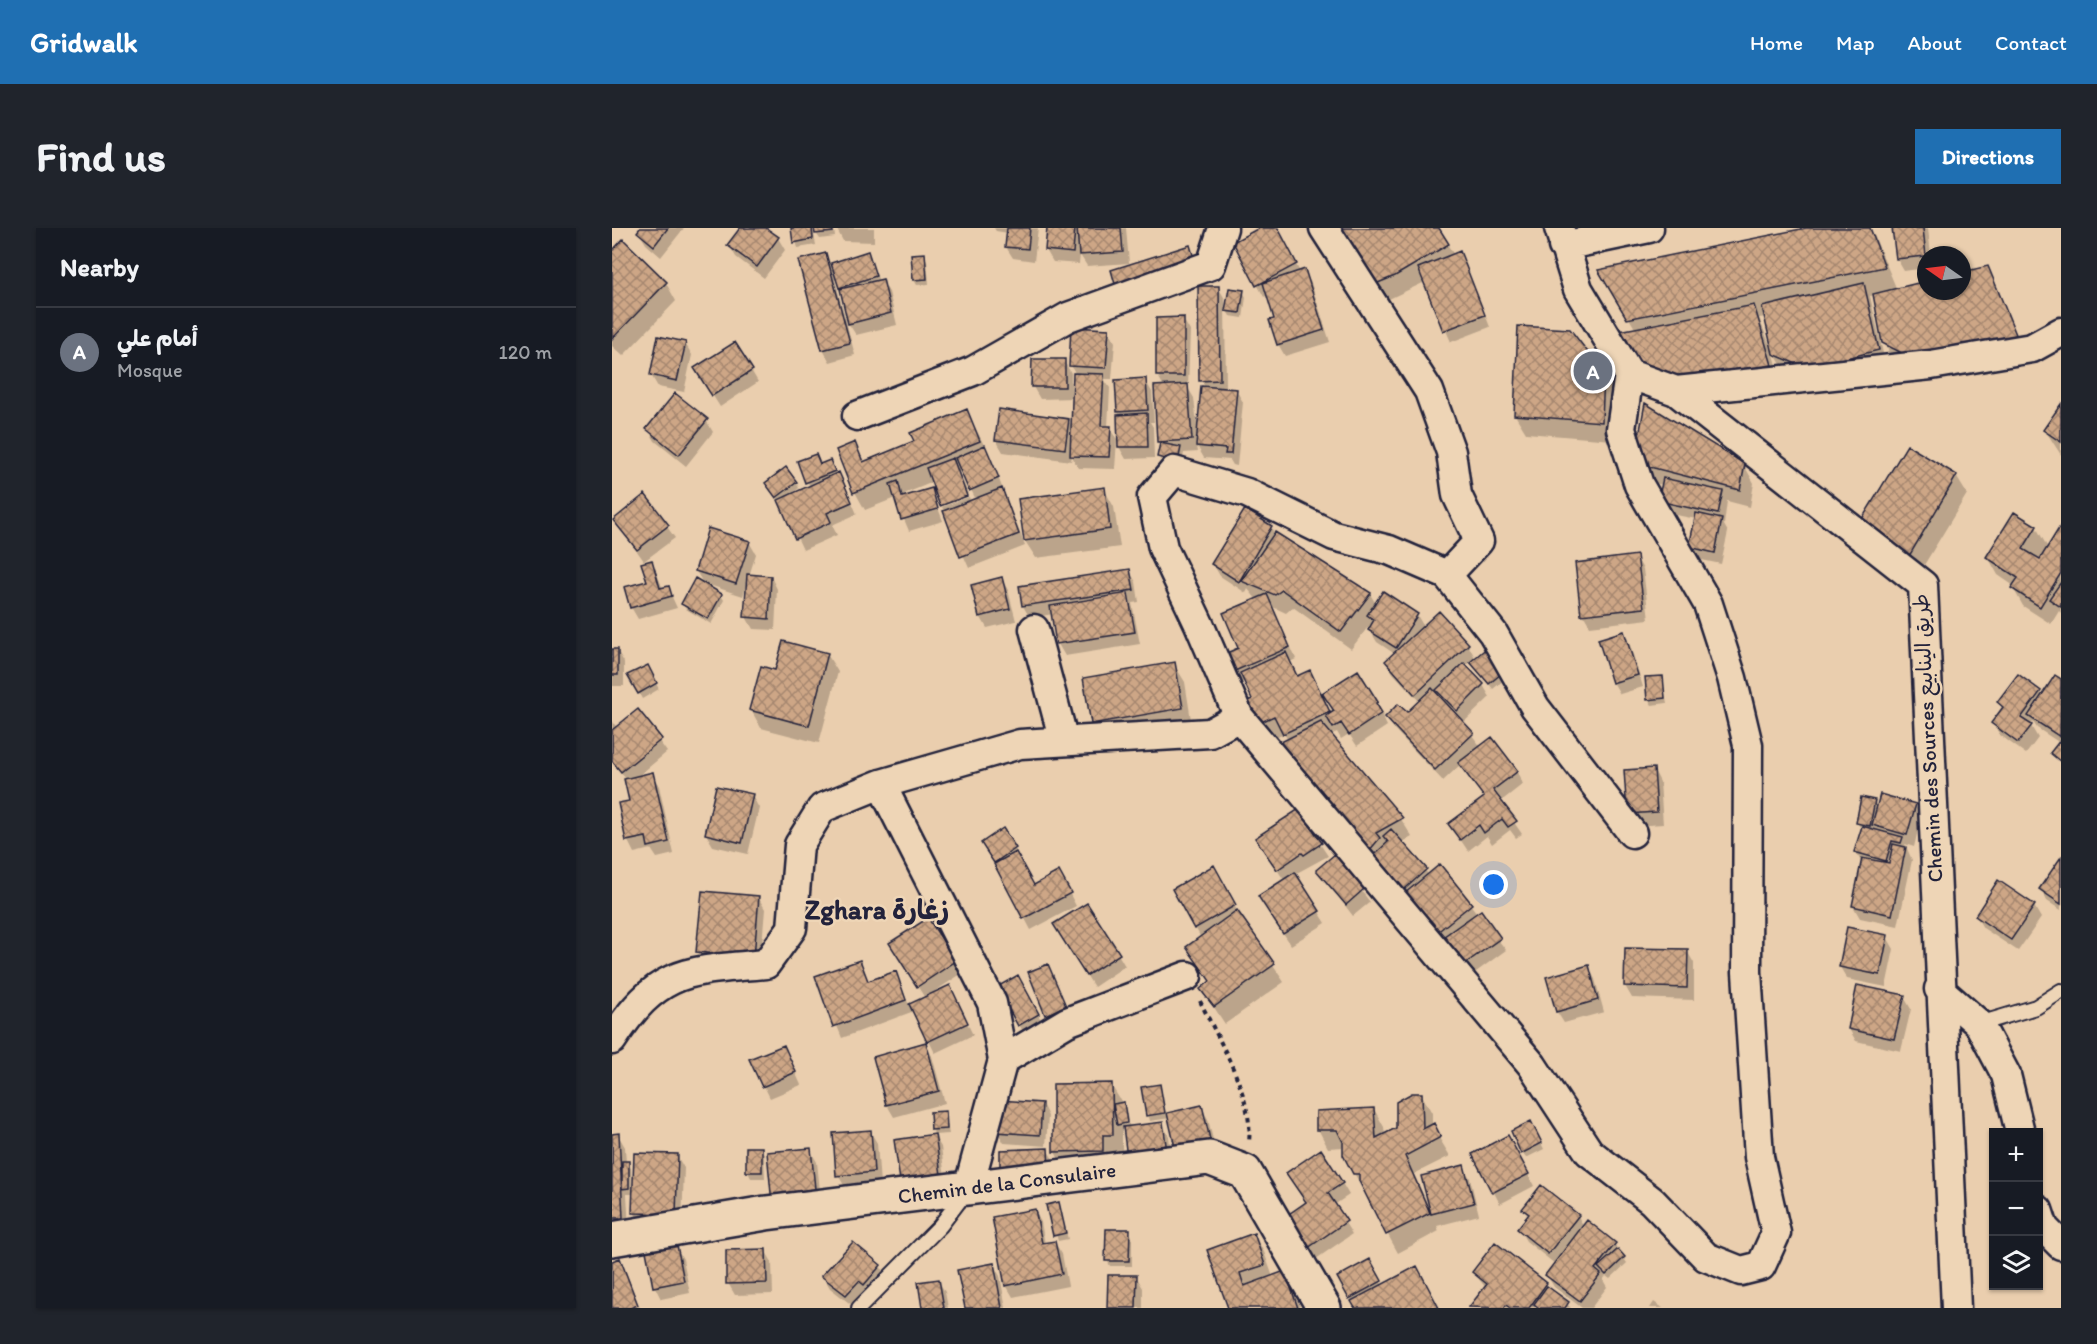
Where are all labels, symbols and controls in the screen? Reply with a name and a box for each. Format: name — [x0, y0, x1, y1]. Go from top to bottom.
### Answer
text: Gridwalk — [30, 25, 138, 59]
text: Home — [1750, 30, 1803, 55]
text: Map — [1836, 30, 1875, 55]
text: About — [1908, 30, 1962, 55]
text: Contact — [1995, 30, 2067, 55]
button: Directions — [1915, 129, 2061, 184]
text: Find us — [36, 131, 166, 182]
north arrow — [1917, 246, 1971, 300]
text: Nearby — [60, 251, 139, 283]
text: أمام علي — [117, 325, 197, 352]
text: A — [73, 340, 86, 364]
text: 120 m — [499, 340, 552, 364]
pin: A — [1574, 348, 1612, 394]
text: Mosque — [117, 358, 183, 382]
street label: Chemin des Sources طريق الينابيع — [1907, 593, 1951, 883]
your location — [1479, 870, 1508, 899]
district label: Zghara زغارة — [805, 893, 949, 926]
map controls — [1989, 1128, 2043, 1290]
button: + — [1989, 1128, 2043, 1182]
street label: Chemin de la Consulaire — [896, 1157, 1118, 1209]
button: − — [1989, 1182, 2043, 1236]
button: layers — [1989, 1236, 2043, 1290]

